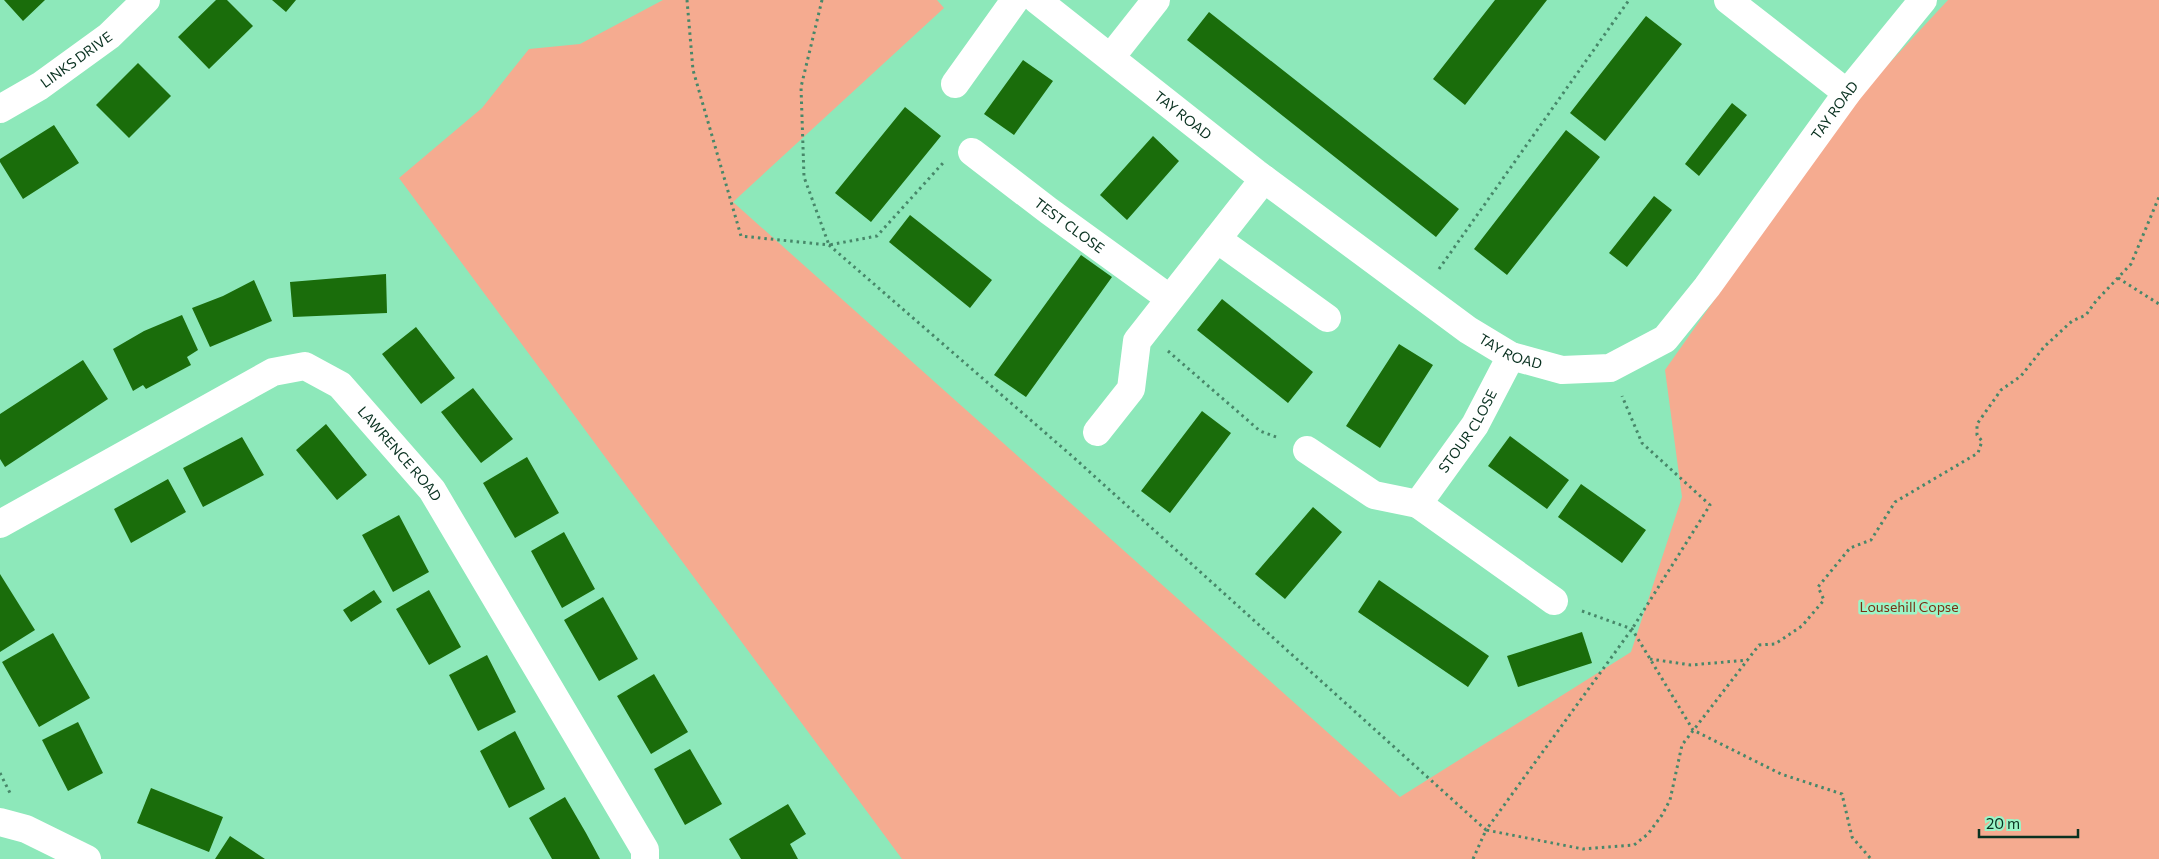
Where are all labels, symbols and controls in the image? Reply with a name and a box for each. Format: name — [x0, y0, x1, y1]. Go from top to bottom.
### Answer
street label: LINKS DRIVE — [37, 28, 115, 91]
street label: TAY ROAD — [1807, 77, 1861, 143]
street label: TAY ROAD — [1151, 87, 1215, 143]
street label: TEST CLOSE — [1031, 194, 1108, 256]
street label: TAY ROAD — [1476, 330, 1544, 372]
street label: STOUR CLOSE — [1434, 386, 1500, 476]
street label: LAWRENCE ROAD — [355, 403, 446, 504]
park label: Lousehill Copse — [1859, 598, 1959, 615]
scale bar — [1979, 806, 2078, 838]
text: 20 m — [1986, 814, 2020, 832]

